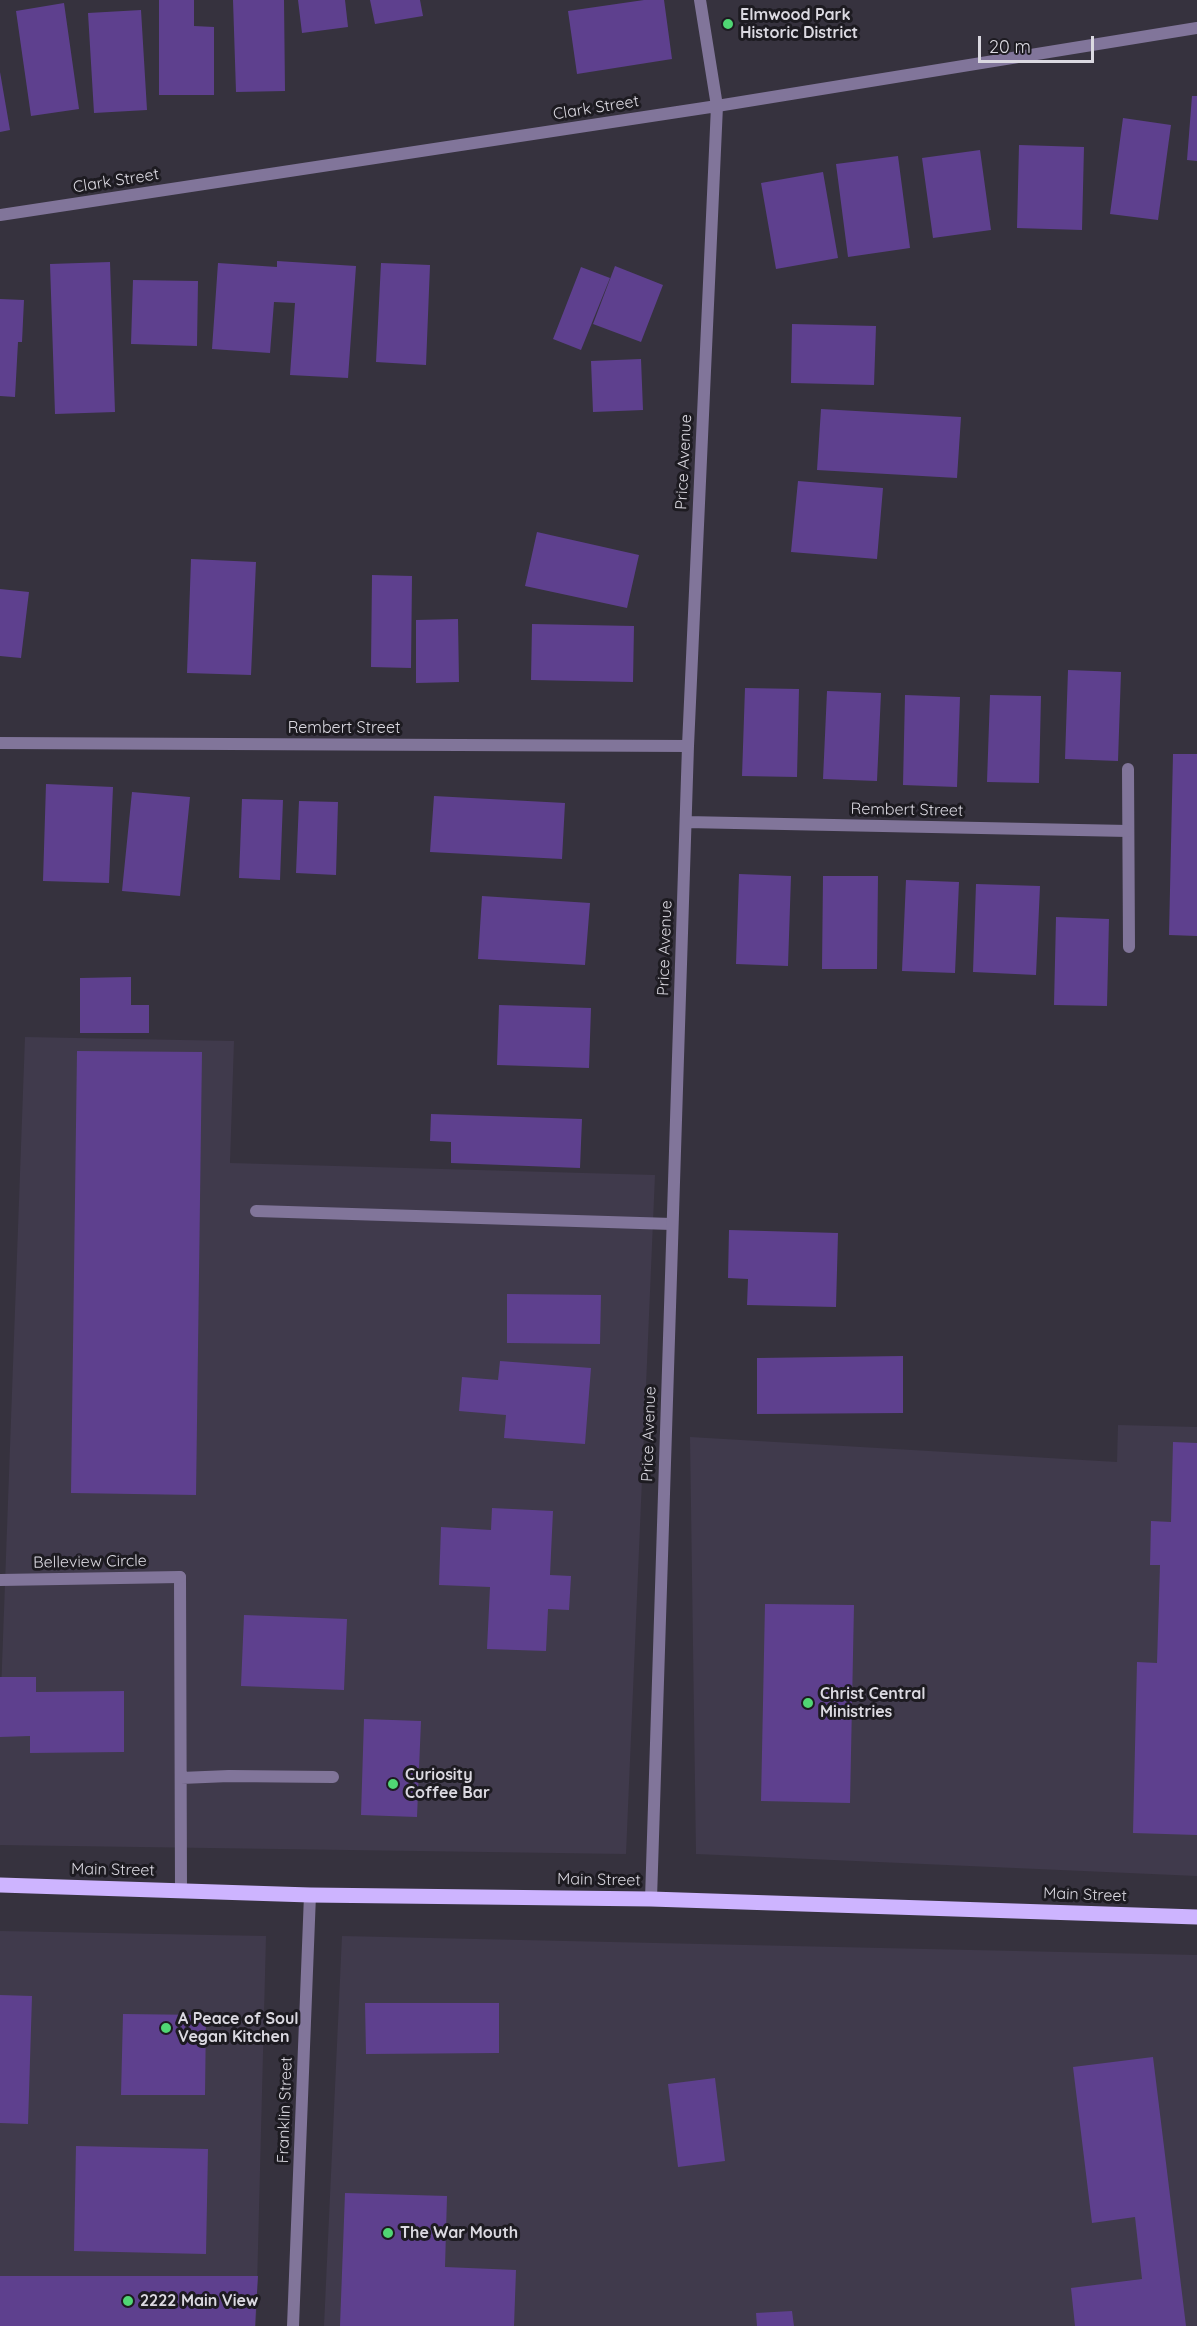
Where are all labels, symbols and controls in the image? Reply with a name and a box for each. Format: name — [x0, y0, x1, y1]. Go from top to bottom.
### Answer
place label: Elmwood Park Historic District — [740, 5, 858, 43]
marker: Elmwood Park Historic District — [721, 17, 735, 31]
scale bar — [981, 24, 1096, 62]
text: 20 m — [989, 35, 1031, 58]
street label: Clark Street — [552, 92, 640, 124]
street label: Clark Street — [72, 165, 160, 197]
street label: Price Avenue — [672, 414, 696, 510]
street label: Rembert Street — [288, 718, 400, 738]
street label: Rembert Street — [850, 799, 964, 821]
street label: Price Avenue — [654, 900, 676, 996]
street label: Price Avenue — [638, 1386, 660, 1482]
street label: Belleview Circle — [33, 1551, 147, 1573]
place label: Christ Central Ministries — [820, 1684, 926, 1722]
marker: Christ Central Ministries — [801, 1696, 815, 1710]
place label: Curiosity Coffee Bar — [405, 1765, 490, 1803]
marker: Curiosity Coffee Bar — [386, 1777, 400, 1791]
street label: Main Street — [71, 1860, 155, 1880]
street label: Main Street — [557, 1870, 641, 1890]
street label: Main Street — [1043, 1884, 1127, 1906]
place label: A Peace of Soul Vegan Kitchen — [178, 2009, 299, 2047]
marker: A Peace of Soul Vegan Kitchen — [159, 2021, 173, 2035]
street label: Franklin Street — [274, 2056, 296, 2164]
place label: The War Mouth — [400, 2223, 518, 2243]
marker: The War Mouth — [381, 2226, 395, 2240]
place label: 2222 Main View — [140, 2291, 258, 2311]
marker: 2222 Main View — [121, 2294, 135, 2308]

